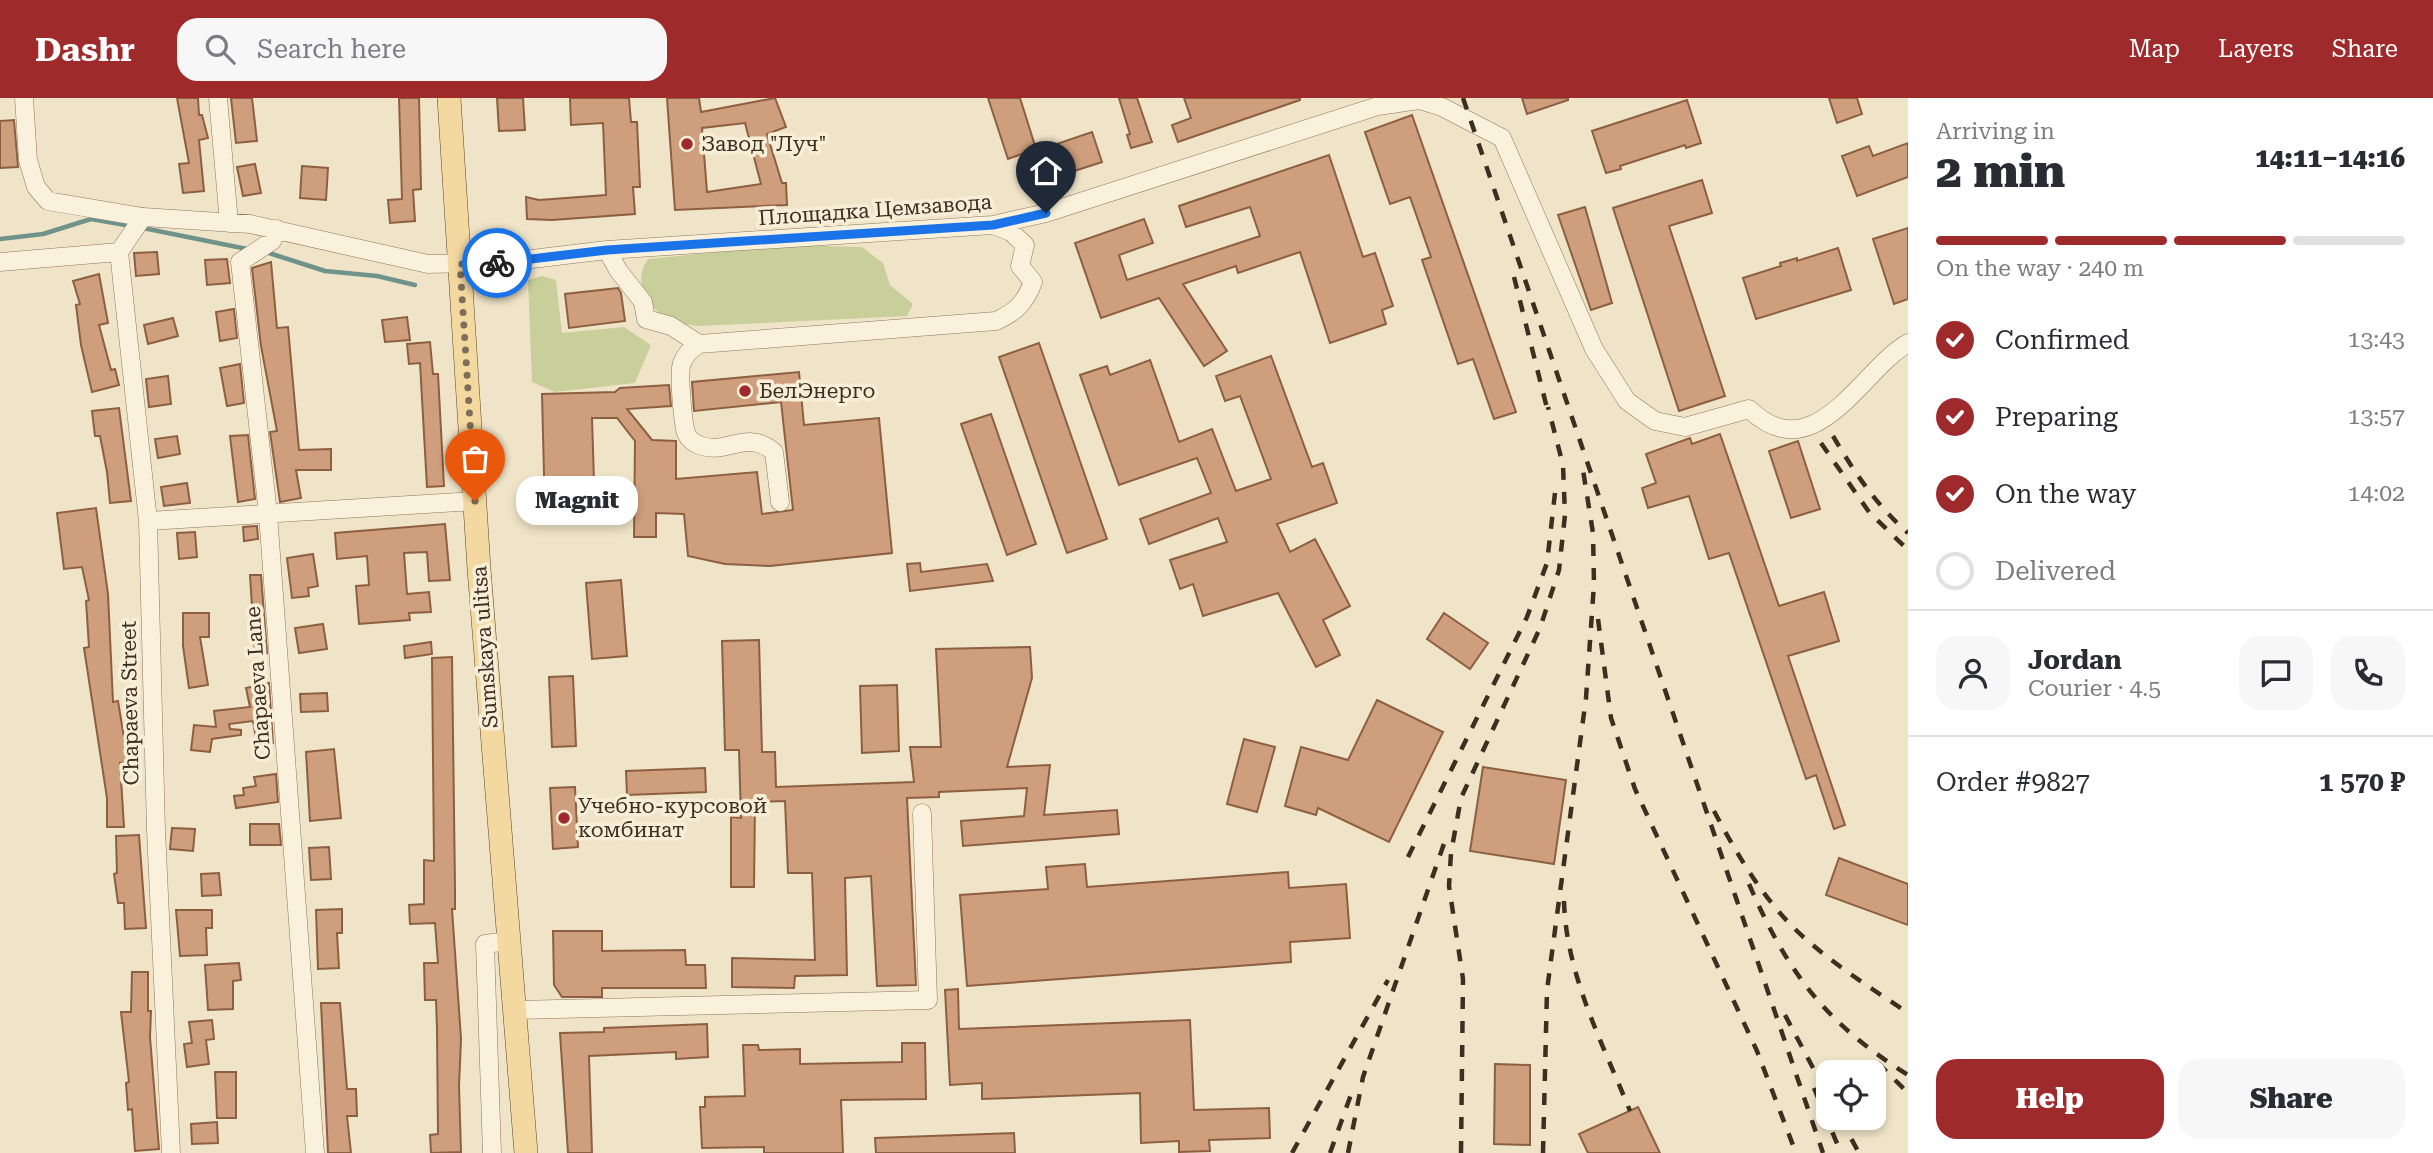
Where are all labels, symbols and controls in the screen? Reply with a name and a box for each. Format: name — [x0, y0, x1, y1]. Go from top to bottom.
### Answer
search box — [177, 18, 667, 81]
text: Dashr — [35, 30, 135, 69]
icon: search — [201, 30, 239, 68]
text: Search here — [257, 34, 406, 64]
text: Map — [2129, 35, 2180, 63]
text: Layers — [2218, 35, 2294, 63]
text: Share — [2332, 35, 2398, 63]
text: Arriving in — [1936, 118, 2055, 145]
place label: Завод "Луч" — [701, 132, 826, 156]
marker: Завод "Луч" — [679, 136, 695, 152]
pin — [1016, 141, 1076, 213]
text: 14:11–14:16 — [2255, 143, 2405, 173]
text: 2 min — [1936, 144, 2065, 198]
icon: home — [1027, 152, 1065, 190]
street label: Площадка Цемзавода — [757, 190, 993, 230]
courier — [462, 228, 532, 298]
icon: bike — [478, 244, 516, 282]
text: On the way · 240 m — [1936, 255, 2144, 282]
icon: check — [1936, 321, 1974, 359]
text: Confirmed — [1995, 325, 2130, 355]
text: 13:43 — [2348, 326, 2405, 353]
place label: БелЭнерго — [759, 379, 875, 403]
marker: БелЭнерго — [737, 383, 753, 399]
icon: check — [1936, 398, 1974, 436]
text: Preparing — [1995, 402, 2118, 432]
text: 13:57 — [2348, 403, 2405, 430]
pin — [445, 429, 505, 501]
icon: bag — [456, 440, 494, 478]
icon: check — [1936, 475, 1974, 513]
callout: Magnit — [517, 476, 640, 526]
text: On the way — [1995, 479, 2136, 509]
text: 14:02 — [2348, 480, 2405, 507]
text: Magnit — [535, 487, 619, 514]
text: Delivered — [1995, 556, 2116, 586]
street label: Sumskaya ulitsa — [467, 564, 503, 729]
street label: Chapaeva Lane — [241, 605, 275, 761]
street label: Chapaeva Street — [117, 620, 143, 786]
button: person — [1936, 636, 2010, 710]
button: chat — [2239, 636, 2313, 710]
button: phone — [2331, 636, 2405, 710]
text: Jordan — [2028, 645, 2122, 675]
text: Courier · 4.5 — [2028, 675, 2161, 702]
text: Order #9827 — [1936, 767, 2090, 797]
text: 1 570 ₽ — [2319, 767, 2405, 797]
place label: Учебно-курсовой комбинат — [578, 794, 767, 842]
marker: Учебно-курсовой комбинат — [556, 810, 572, 826]
button: Help — [1936, 1059, 2164, 1139]
button: Share — [2178, 1059, 2405, 1139]
map controls — [1816, 1060, 1886, 1130]
button: locate — [1816, 1060, 1886, 1130]

